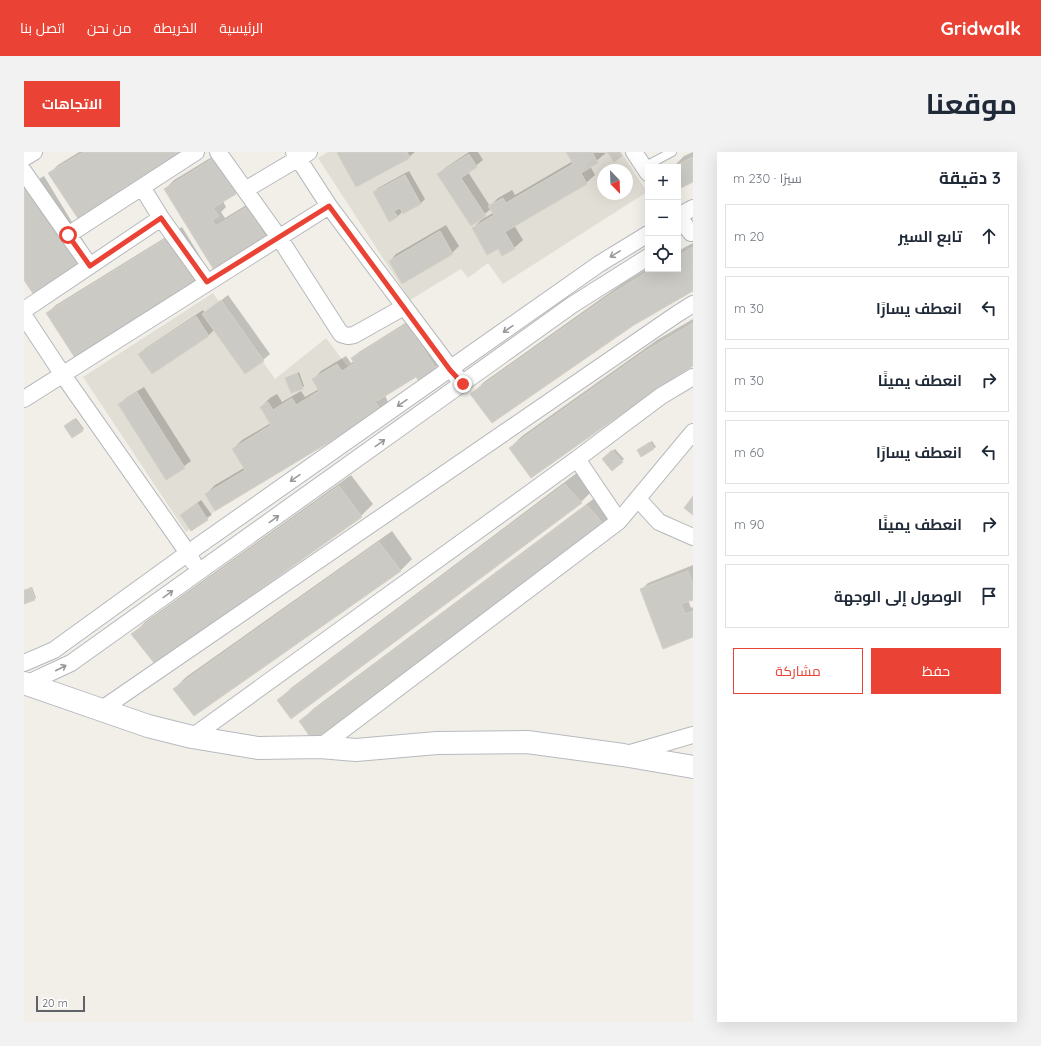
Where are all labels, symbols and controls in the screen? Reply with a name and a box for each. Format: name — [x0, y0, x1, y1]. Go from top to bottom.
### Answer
text: Gridwalk — [941, 16, 1021, 40]
text: اتصل بنا — [20, 19, 65, 37]
text: من نحن — [87, 19, 132, 37]
text: الخريطة — [154, 19, 197, 37]
text: الرئيسية — [219, 19, 263, 37]
button: الاتجاهات — [24, 81, 120, 127]
text: موقعنا — [926, 86, 1017, 121]
north arrow — [597, 164, 633, 200]
map controls — [645, 164, 681, 272]
button: + — [645, 164, 681, 200]
text: 3 دقيقة — [939, 167, 1001, 188]
text: سيرًا · 230 m — [733, 170, 802, 186]
button: − — [645, 200, 681, 236]
icon: ahead — [978, 225, 1000, 247]
route start — [59, 226, 77, 244]
text: تابع السير — [898, 227, 962, 246]
text: 20 m — [734, 228, 764, 244]
button: locate — [645, 236, 681, 272]
one-way arrow — [609, 251, 621, 259]
icon: left — [978, 297, 1000, 319]
text: انعطف يسارًا — [876, 299, 962, 318]
text: 30 m — [734, 300, 764, 316]
one-way arrow — [503, 324, 514, 333]
icon: right — [978, 369, 1000, 391]
text: انعطف يمينًا — [878, 371, 962, 390]
text: 30 m — [734, 372, 764, 388]
route end — [454, 375, 472, 393]
one-way arrow — [397, 399, 408, 407]
one-way arrow — [374, 439, 385, 447]
icon: left — [978, 441, 1000, 463]
text: انعطف يسارًا — [876, 443, 962, 462]
text: 60 m — [734, 444, 764, 460]
one-way arrow — [290, 474, 301, 482]
icon: right — [978, 513, 1000, 535]
one-way arrow — [268, 514, 279, 523]
text: انعطف يمينًا — [878, 515, 962, 534]
text: 90 m — [734, 516, 764, 532]
icon: arrive — [978, 585, 1000, 607]
text: الوصول إلى الوجهة — [834, 587, 962, 606]
one-way arrow — [162, 590, 173, 598]
button: مشاركة — [733, 648, 863, 694]
button: حفظ — [871, 648, 1001, 694]
one-way arrow — [55, 664, 67, 672]
scale bar — [36, 994, 85, 1013]
text: 20 m — [42, 996, 68, 1010]

